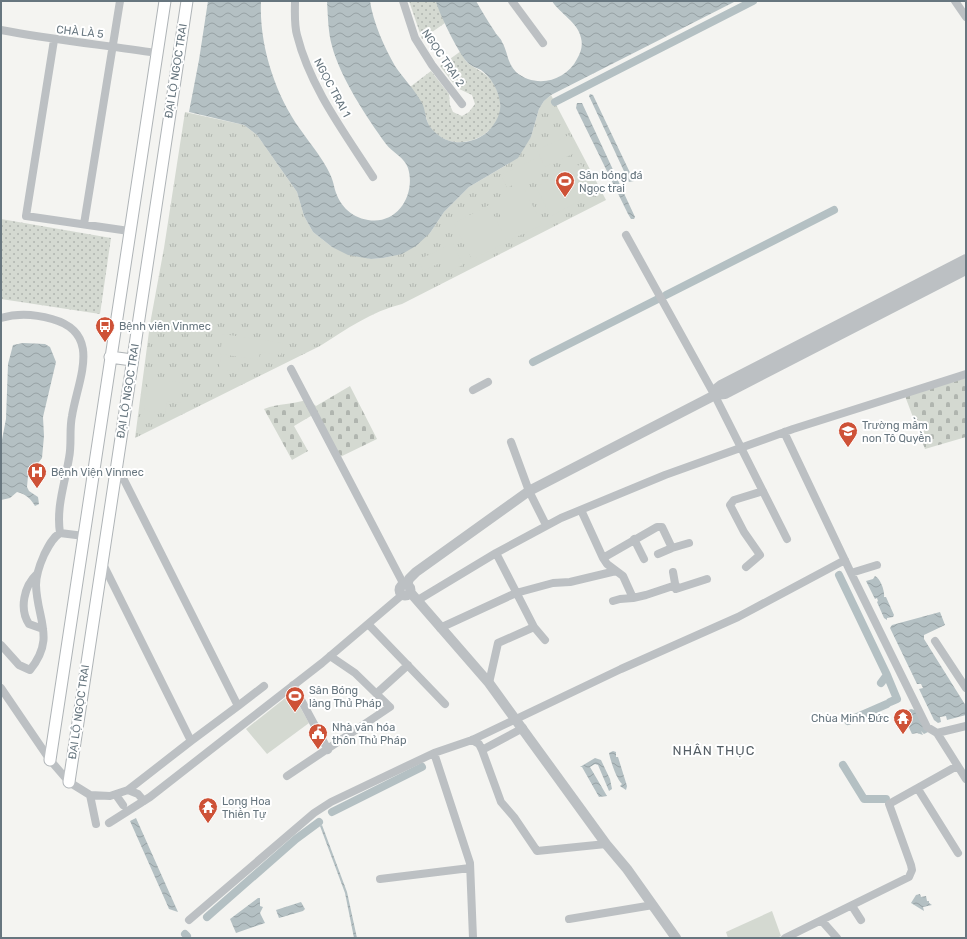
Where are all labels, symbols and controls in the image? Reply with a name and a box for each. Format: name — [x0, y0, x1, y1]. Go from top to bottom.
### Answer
street label: CHÀ LÀ 5 — [56, 23, 105, 41]
street label: ĐẠI LỘ NGỌC TRAI — [162, 23, 190, 119]
street label: NGỌC TRAI 2 — [419, 27, 467, 89]
street label: NGỌC TRAI 1 — [311, 56, 353, 120]
place label: Sân bóng đá Ngọc trai — [579, 169, 643, 195]
sports icon: Sân bóng đá Ngọc trai — [554, 170, 576, 198]
bus stop icon: Bệnh viên Vinmec — [94, 315, 116, 343]
place label: Bệnh viên Vinmec — [119, 320, 211, 333]
street label: ĐẠI LỘ NGỌC TRAI — [114, 343, 142, 439]
place label: Trường mầm non Tô Quyền — [862, 417, 931, 445]
school or university icon: Trường mầm non Tô Quyền — [837, 420, 859, 448]
hospital icon: Bệnh Viện Vinmec — [26, 461, 48, 489]
place label: Bệnh Viện Vinmec — [51, 466, 144, 479]
street label: ĐẠI LỘ NGỌC TRAI — [66, 664, 92, 760]
place label: Sân Bóng làng Thủ Pháp — [309, 684, 381, 710]
sports icon: Sân Bóng làng Thủ Pháp — [284, 685, 306, 713]
temple icon: Chùa Minh Đức — [892, 707, 914, 735]
place label: Chùa Minh Đức — [811, 712, 889, 725]
place label: Nhà văn hóa thôn Thủ Pháp — [332, 721, 406, 747]
public building icon: Nhà văn hóa thôn Thủ Pháp — [307, 722, 329, 750]
district label: NHÂN THỤC — [673, 743, 755, 758]
place label: Long Hoa Thiền Tự — [222, 795, 271, 821]
temple icon: Long Hoa Thiền Tự — [197, 796, 219, 824]

